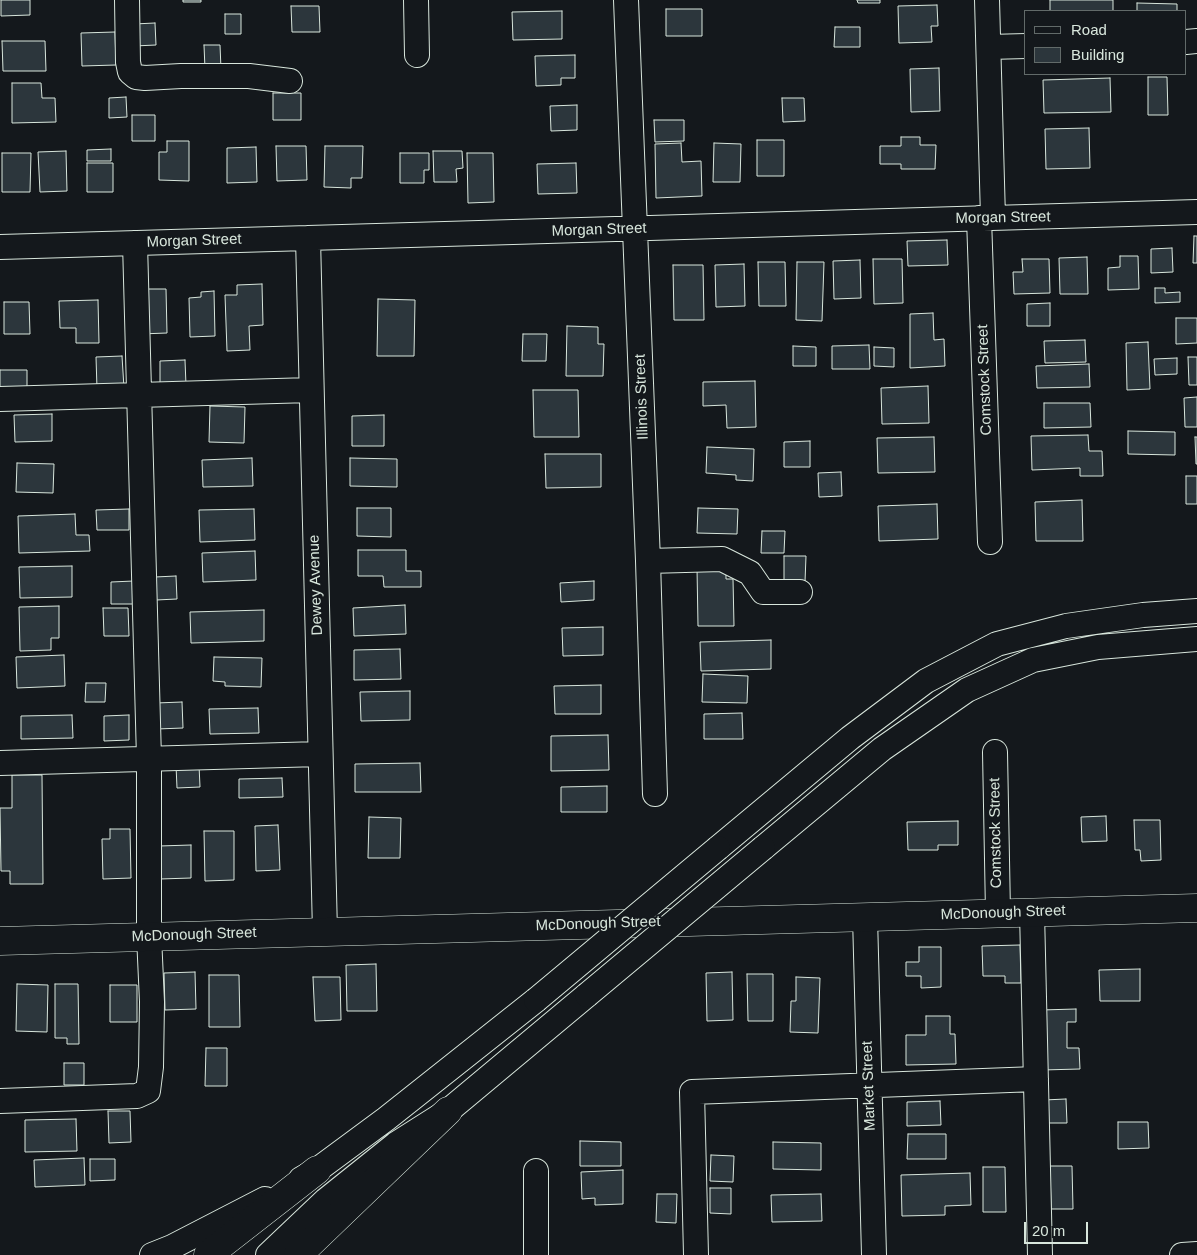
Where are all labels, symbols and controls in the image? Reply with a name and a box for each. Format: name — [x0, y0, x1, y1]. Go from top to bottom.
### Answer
legend — [1024, 10, 1187, 75]
text: Road — [1071, 21, 1107, 38]
text: Building — [1071, 46, 1124, 63]
street label: Morgan Street — [955, 208, 1051, 228]
street label: Morgan Street — [551, 219, 647, 241]
street label: Morgan Street — [146, 230, 242, 252]
street label: Comstock Street — [974, 324, 996, 436]
street label: Illinois Street — [632, 354, 652, 440]
street label: Dewey Avenue — [305, 534, 327, 636]
street label: Comstock Street — [986, 777, 1006, 889]
street label: McDonough Street — [940, 902, 1066, 924]
street label: McDonough Street — [535, 913, 661, 935]
street label: McDonough Street — [131, 924, 257, 946]
street label: Market Street — [858, 1041, 880, 1131]
scale bar — [1027, 1212, 1091, 1244]
text: 20 m — [1032, 1222, 1065, 1239]

